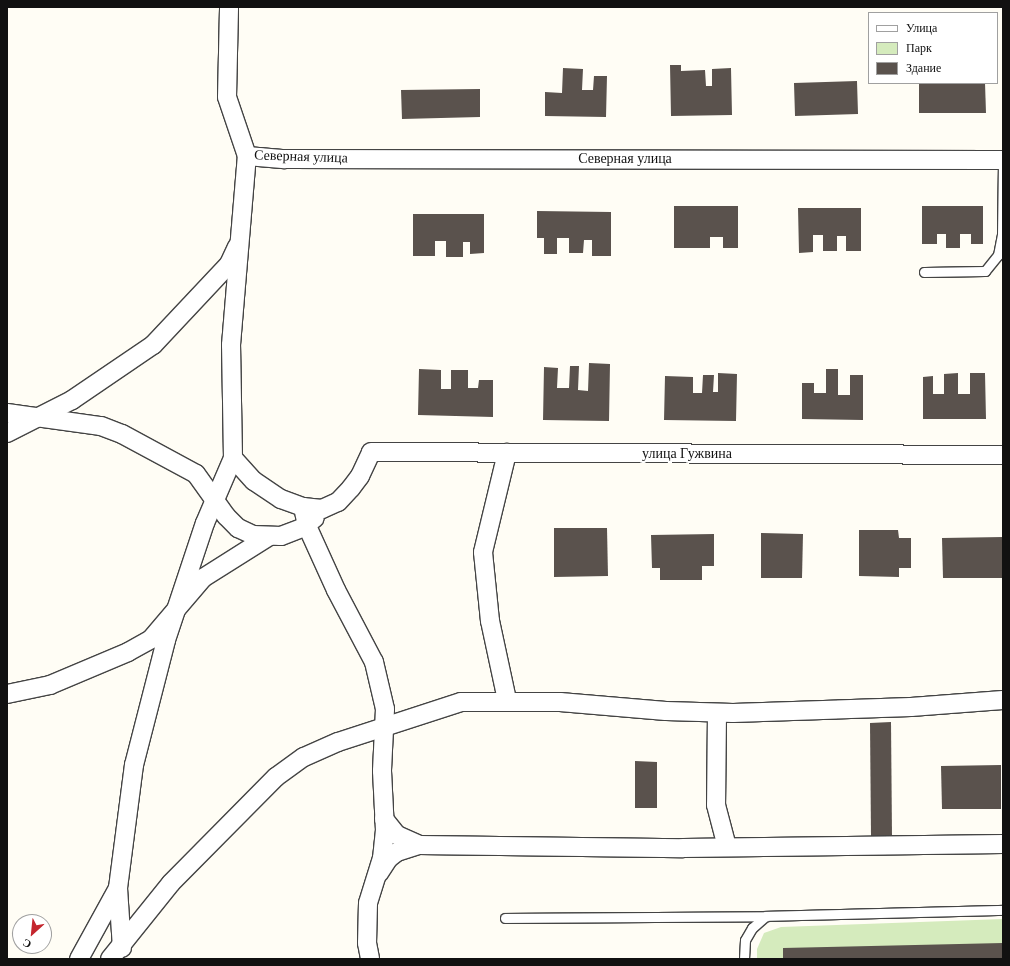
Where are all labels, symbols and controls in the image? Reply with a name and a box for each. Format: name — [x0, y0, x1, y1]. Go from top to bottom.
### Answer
legend — [868, 12, 998, 84]
text: Улица — [906, 21, 937, 35]
text: Парк — [906, 41, 932, 55]
text: Здание — [906, 61, 941, 75]
street label: Северная улица — [254, 147, 348, 167]
street label: Северная улица — [578, 151, 672, 167]
street label: улица Гужвина — [642, 446, 732, 462]
north arrow — [12, 914, 52, 954]
text: С — [21, 937, 33, 951]

